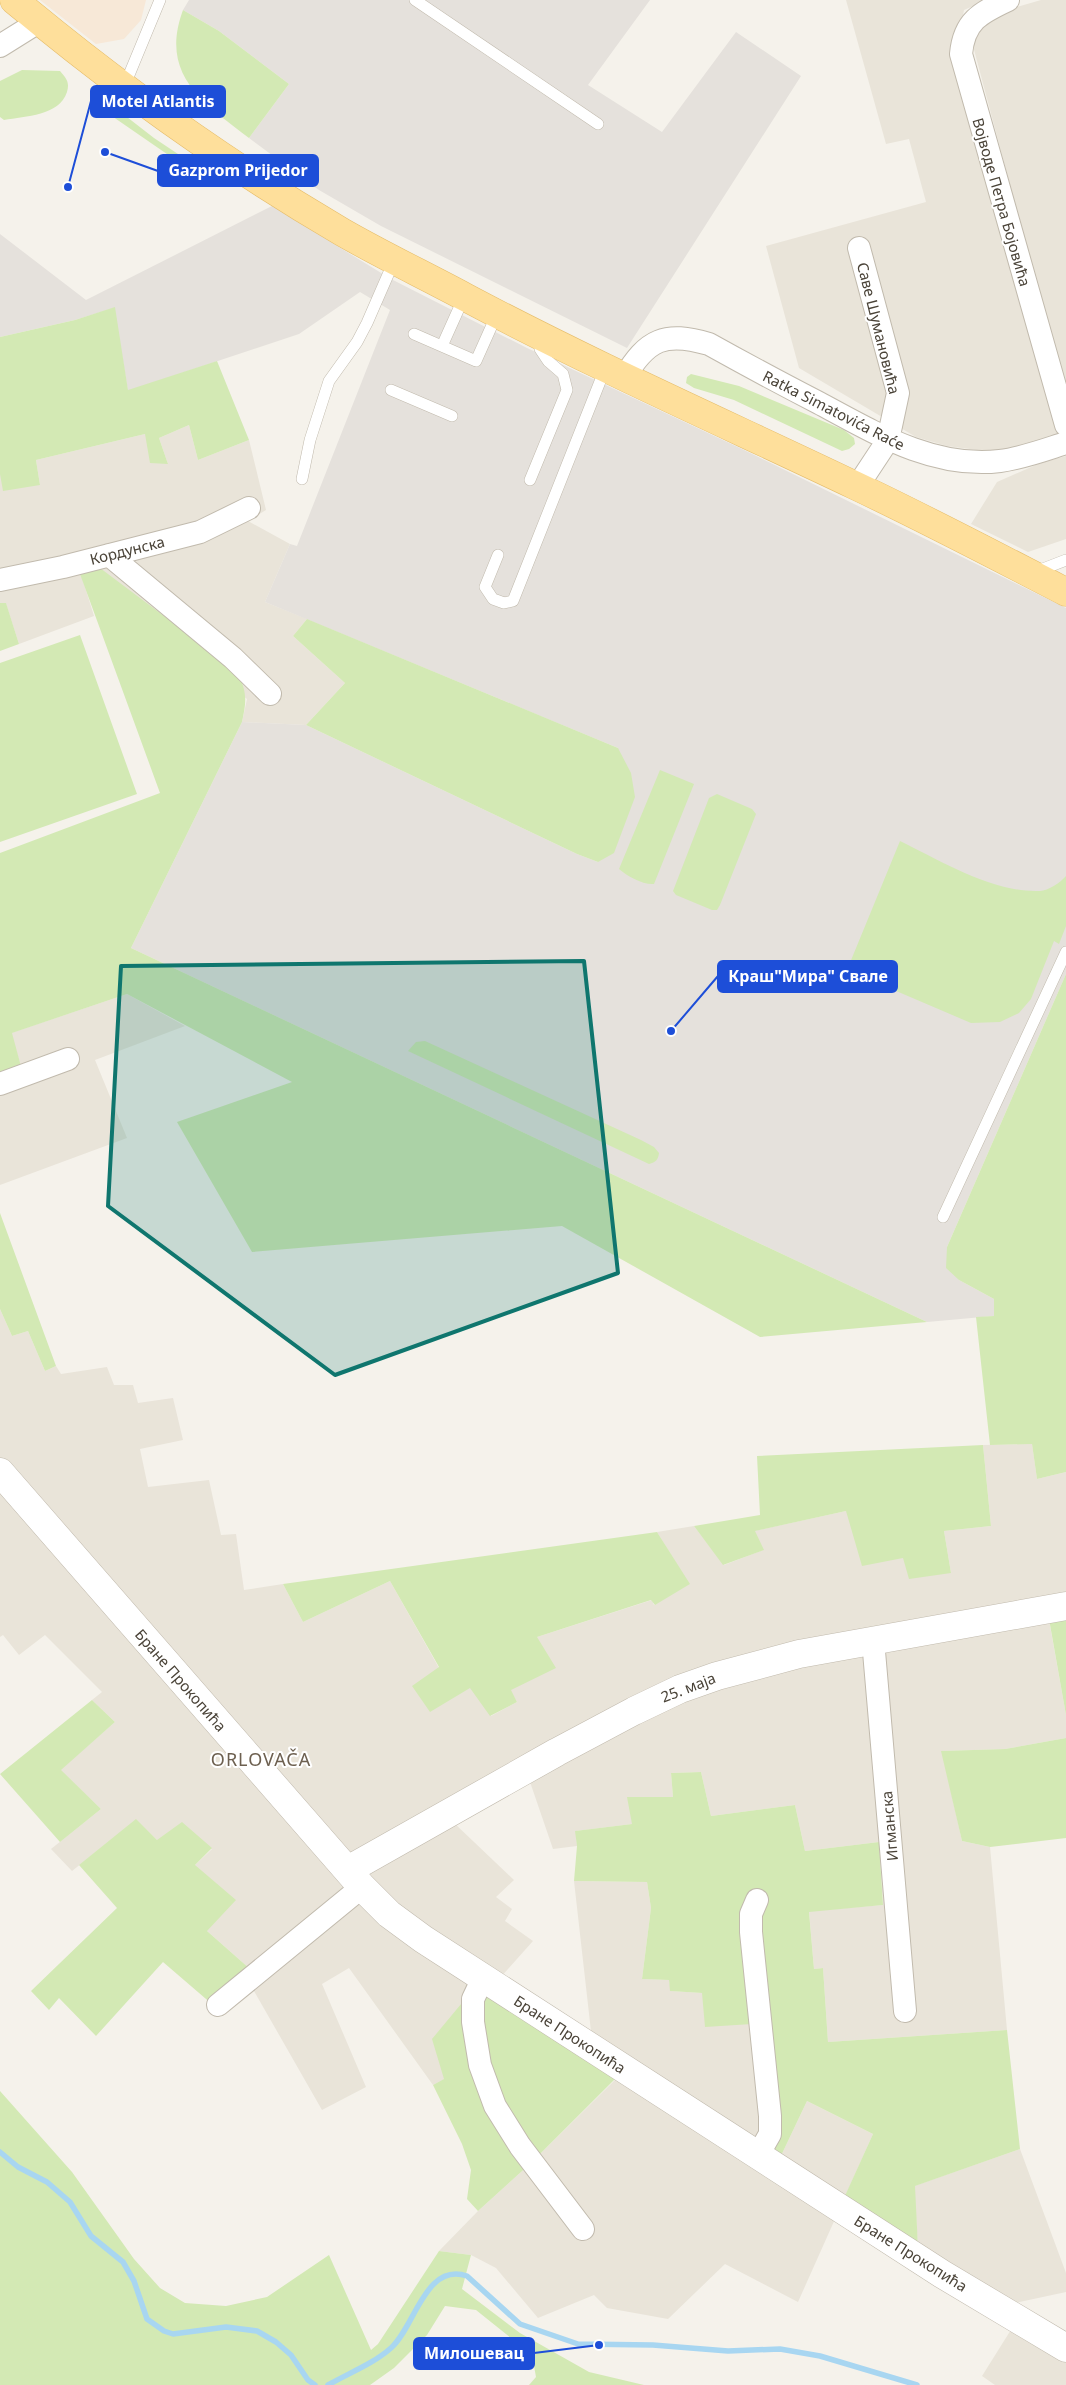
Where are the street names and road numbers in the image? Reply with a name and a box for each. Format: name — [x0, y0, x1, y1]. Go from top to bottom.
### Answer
street label: Војводе Петра Бојовића — [968, 115, 1036, 289]
street label: Саве Шумановића — [853, 260, 905, 396]
street label: Ratka Simatovića Raće — [760, 366, 908, 454]
street label: Кордунска — [88, 531, 166, 569]
street label: Бране Прокопића — [131, 1625, 231, 1735]
street label: 25. маја — [658, 1667, 718, 1707]
street label: Игманска — [876, 1790, 902, 1862]
street label: Бране Прокопића — [510, 1990, 630, 2078]
street label: Бране Прокопића — [851, 2210, 971, 2296]

